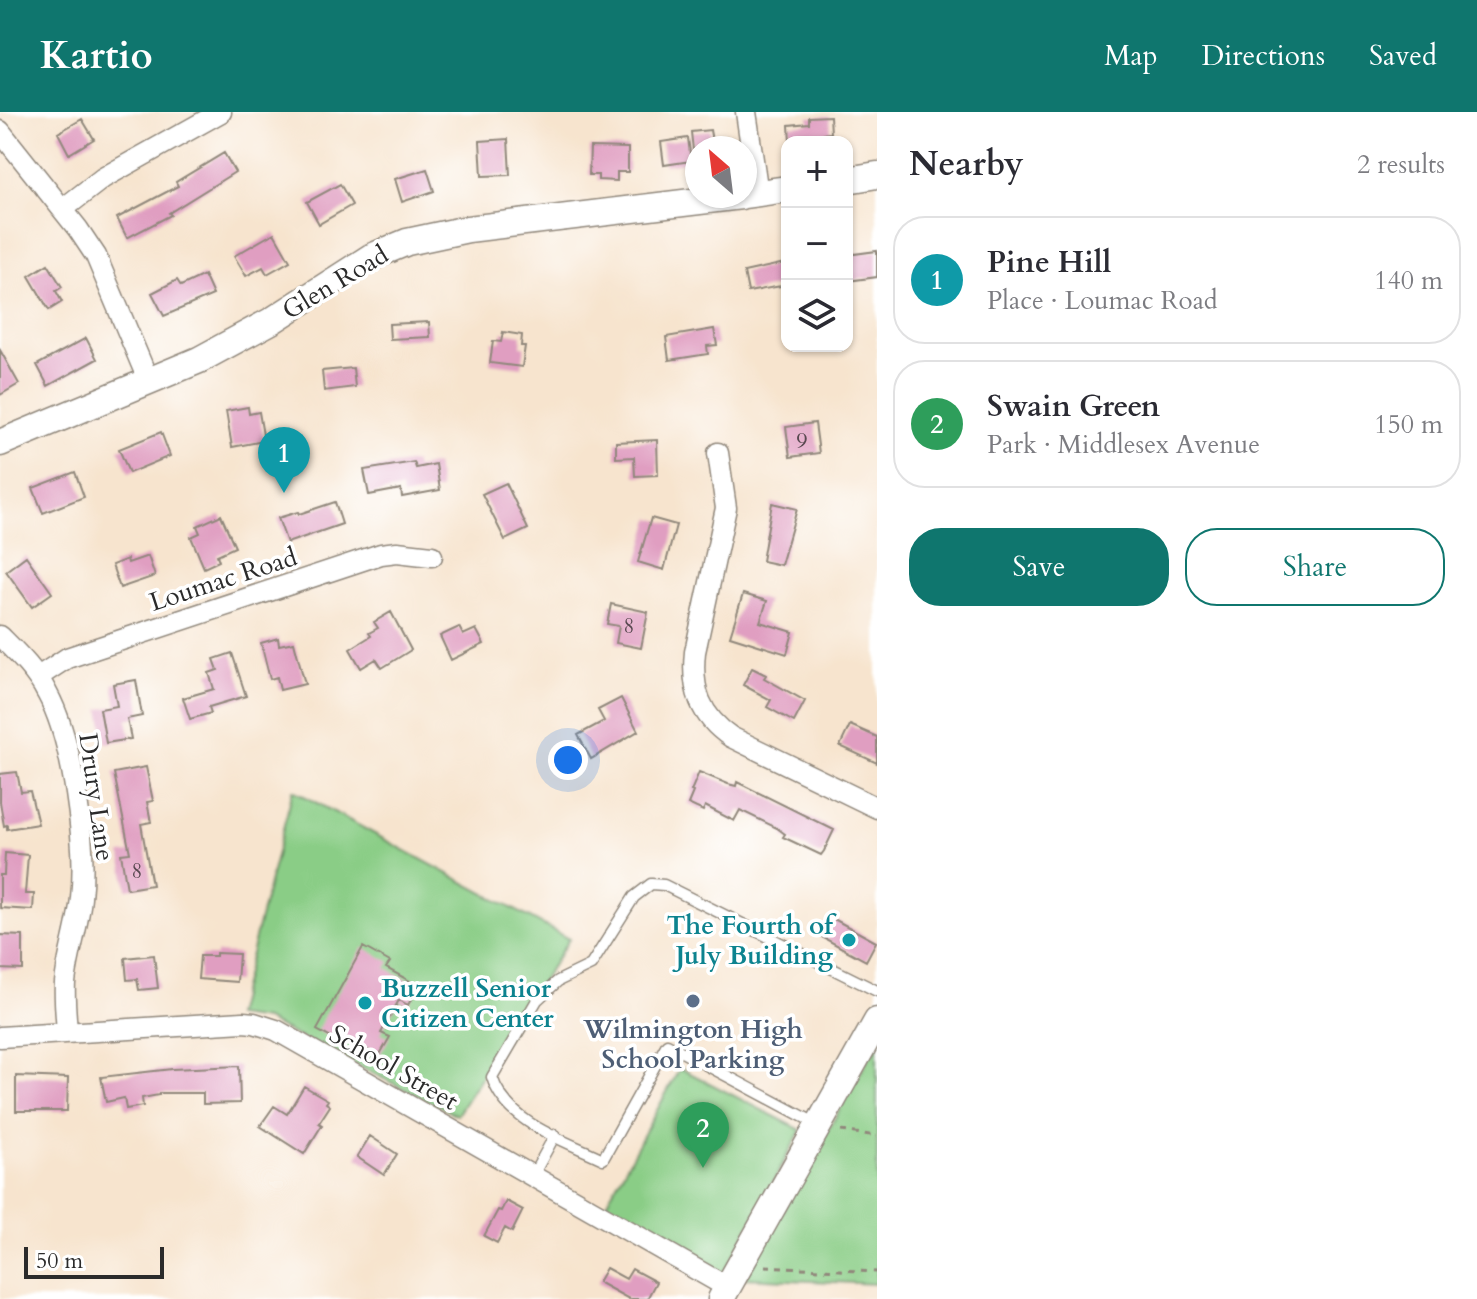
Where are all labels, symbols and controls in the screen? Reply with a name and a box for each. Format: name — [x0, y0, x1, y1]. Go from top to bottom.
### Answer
text: Kartio — [40, 30, 153, 82]
text: Map — [1104, 37, 1158, 75]
text: Directions — [1202, 37, 1325, 75]
text: Saved — [1369, 37, 1437, 75]
north arrow — [685, 136, 757, 208]
map controls — [781, 136, 853, 352]
button: + — [781, 136, 853, 208]
text: Nearby — [909, 141, 1024, 187]
text: 2 results — [1357, 147, 1445, 182]
button: − — [781, 208, 853, 280]
street label: Glen Road — [276, 237, 395, 328]
text: Pine Hill — [987, 242, 1111, 283]
text: 1 — [930, 263, 944, 298]
text: 140 m — [1374, 263, 1443, 298]
button: layers — [781, 280, 853, 352]
text: Place · Loumac Road — [987, 283, 1218, 318]
text: Swain Green — [987, 386, 1160, 427]
text: 2 — [930, 407, 944, 442]
text: 150 m — [1374, 407, 1443, 442]
house number: 9 — [796, 426, 808, 456]
pin: 1 — [258, 427, 310, 493]
text: Park · Middlesex Avenue — [987, 427, 1260, 462]
button: Save — [909, 528, 1169, 606]
button: Share — [1185, 528, 1445, 606]
street label: Loumac Road — [145, 539, 302, 620]
house number: 8 — [623, 611, 635, 641]
street label: Drury Lane — [70, 731, 123, 863]
your location — [548, 740, 588, 780]
house number: 8 — [131, 856, 143, 886]
place label: The Fourth of July Building — [667, 908, 837, 973]
marker: The Fourth of July Building — [840, 931, 858, 949]
place label: Buzzell Senior Citizen Center — [381, 971, 554, 1036]
marker: Wilmington High School Parking — [684, 992, 702, 1010]
marker: Buzzell Senior Citizen Center — [356, 994, 374, 1012]
place label: Wilmington High School Parking — [582, 1012, 803, 1077]
street label: School Street — [323, 1016, 465, 1118]
pin: 2 — [677, 1102, 729, 1168]
scale bar — [24, 1243, 164, 1279]
text: 50 m — [36, 1246, 83, 1276]

